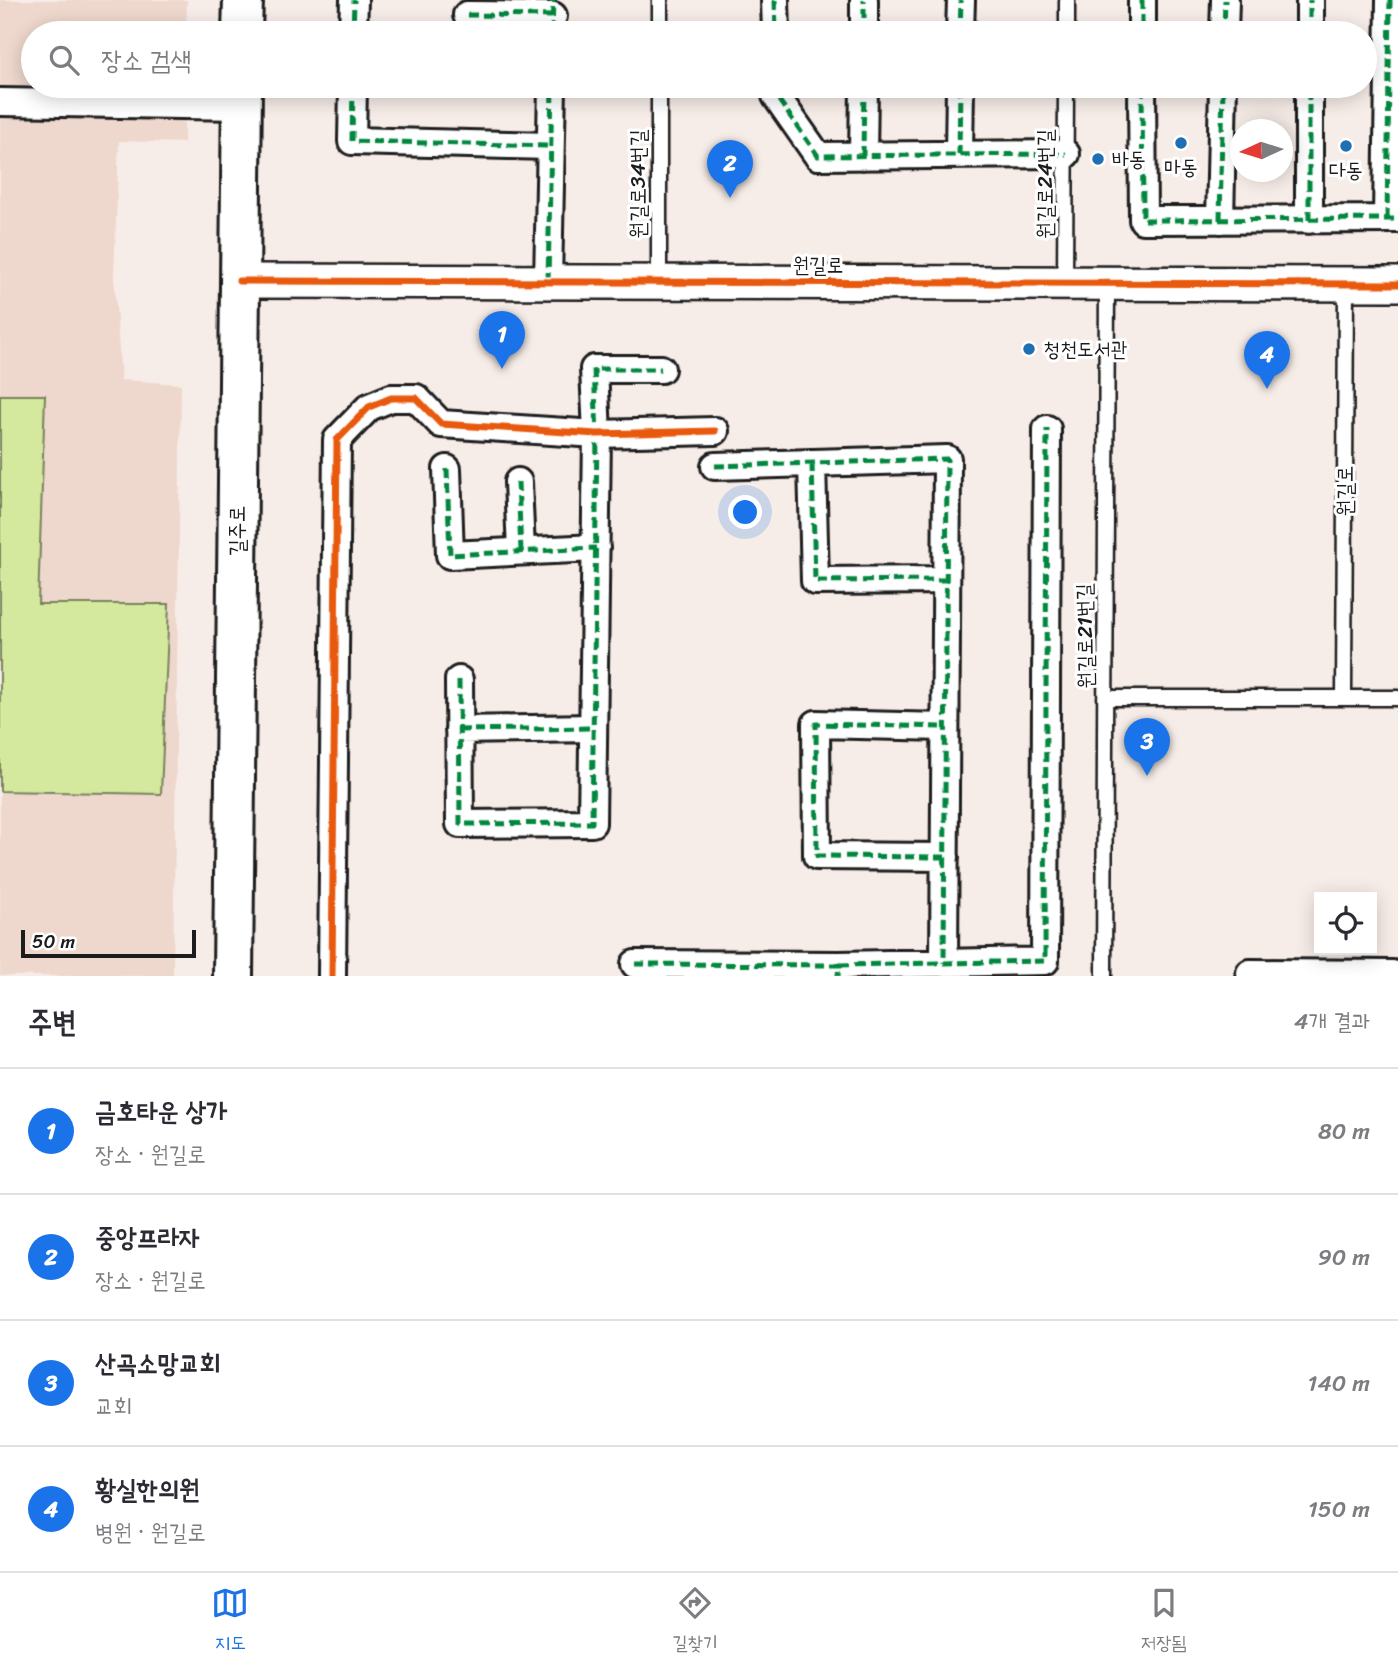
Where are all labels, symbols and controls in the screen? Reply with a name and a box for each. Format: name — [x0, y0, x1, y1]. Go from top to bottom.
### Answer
search box — [21, 21, 1377, 98]
text: 장소 검색 — [101, 37, 191, 83]
icon: search — [45, 41, 83, 79]
north arrow — [1230, 119, 1293, 182]
street label: 원길로34번길 — [619, 129, 657, 239]
street label: 원길로24번길 — [1026, 129, 1064, 239]
marker: 마동 — [1173, 135, 1189, 151]
marker: 다동 — [1338, 138, 1354, 154]
pin: 2 — [707, 140, 753, 198]
place label: 바동 — [1112, 140, 1146, 178]
place label: 마동 — [1164, 148, 1198, 186]
marker: 바동 — [1090, 151, 1106, 167]
place label: 다동 — [1329, 151, 1363, 189]
street label: 원길로 — [793, 246, 843, 284]
pin: 1 — [479, 311, 525, 369]
place label: 청천도서관 — [1043, 330, 1128, 368]
pin: 4 — [1244, 331, 1290, 389]
marker: 청천도서관 — [1021, 341, 1037, 357]
street label: 원길로 — [1326, 466, 1364, 516]
your location — [728, 495, 762, 529]
street label: 길주로 — [218, 506, 256, 556]
street label: 원길로21번길 — [1065, 583, 1105, 689]
pin: 3 — [1124, 718, 1170, 776]
map controls — [1314, 892, 1377, 955]
button: locate — [1314, 892, 1377, 955]
text: 50 m — [32, 925, 75, 958]
scale bar — [21, 927, 196, 959]
text: 주변 — [28, 995, 76, 1049]
text: 4개 결과 — [1294, 1001, 1370, 1042]
text: 금호타운 상가 — [95, 1088, 227, 1134]
text: 1 — [46, 1111, 56, 1152]
text: 80 m — [1318, 1111, 1370, 1152]
text: 장소 · 원길로 — [95, 1134, 206, 1175]
text: 중앙프라자 — [95, 1214, 200, 1260]
text: 2 — [44, 1237, 58, 1278]
text: 90 m — [1318, 1237, 1370, 1278]
text: 장소 · 원길로 — [95, 1260, 206, 1301]
text: 산곡소망교회 — [95, 1340, 221, 1386]
text: 3 — [45, 1363, 57, 1404]
text: 140 m — [1308, 1363, 1370, 1404]
text: 교회 — [95, 1386, 132, 1427]
text: 황실한의원 — [95, 1466, 200, 1512]
text: 4 — [44, 1489, 58, 1530]
text: 150 m — [1308, 1489, 1370, 1530]
text: 병원 · 원길로 — [95, 1512, 206, 1553]
tab: 지도 — [211, 1584, 249, 1659]
tab: 길찾기 — [672, 1584, 718, 1659]
tab: 저장됨 — [1141, 1584, 1187, 1659]

